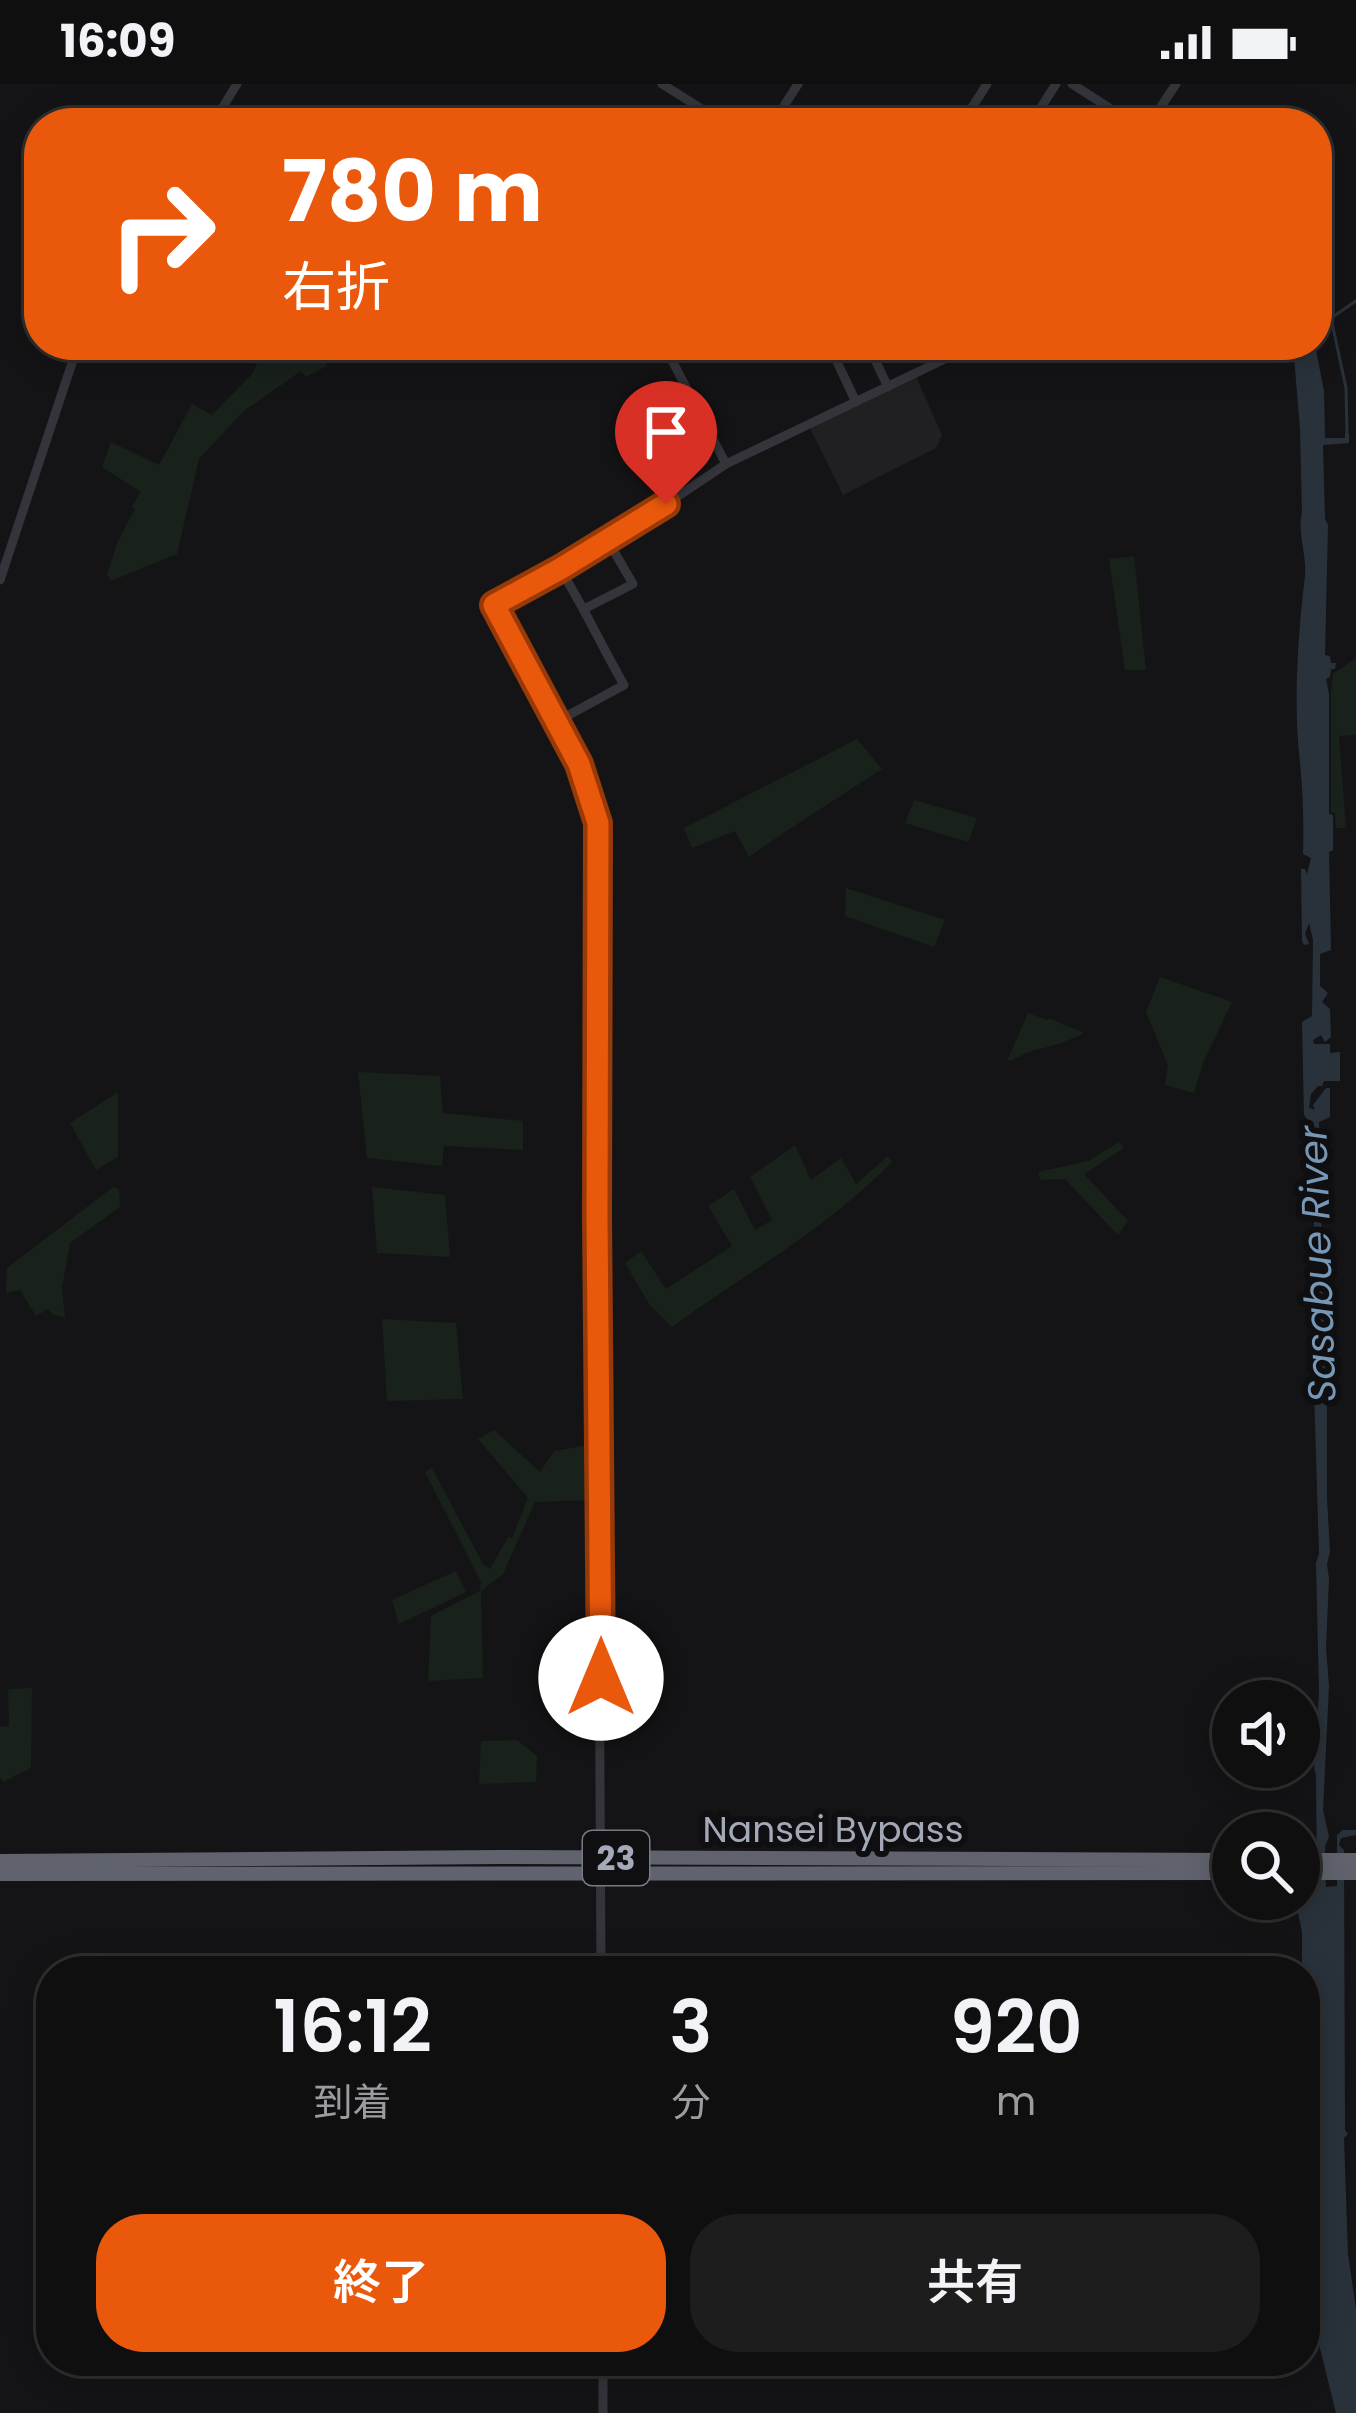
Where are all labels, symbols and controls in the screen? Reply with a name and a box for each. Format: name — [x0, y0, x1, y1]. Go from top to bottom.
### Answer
text: 16:09 — [60, 10, 175, 73]
text: 780 m — [282, 133, 543, 250]
icon: right — [84, 156, 240, 312]
text: 右折 — [282, 249, 390, 325]
pin — [615, 381, 717, 504]
icon: arrive — [633, 399, 699, 465]
water label: Sasabue River — [1285, 1123, 1350, 1403]
position arrow — [538, 1615, 664, 1741]
map controls — [1212, 1680, 1320, 1920]
button: sound — [1212, 1680, 1320, 1788]
street label: Nansei Bypass — [703, 1804, 963, 1855]
button: search — [1212, 1812, 1320, 1920]
road number: 23 — [583, 1831, 649, 1885]
text: 16:12 — [273, 1976, 432, 2077]
text: 3 — [669, 1976, 712, 2077]
text: 920 — [950, 1977, 1083, 2078]
text: m — [996, 2074, 1036, 2129]
text: 到着 — [314, 2075, 392, 2130]
text: 分 — [671, 2075, 710, 2130]
button: 終了 — [96, 2214, 666, 2352]
button: 共有 — [690, 2214, 1260, 2352]

